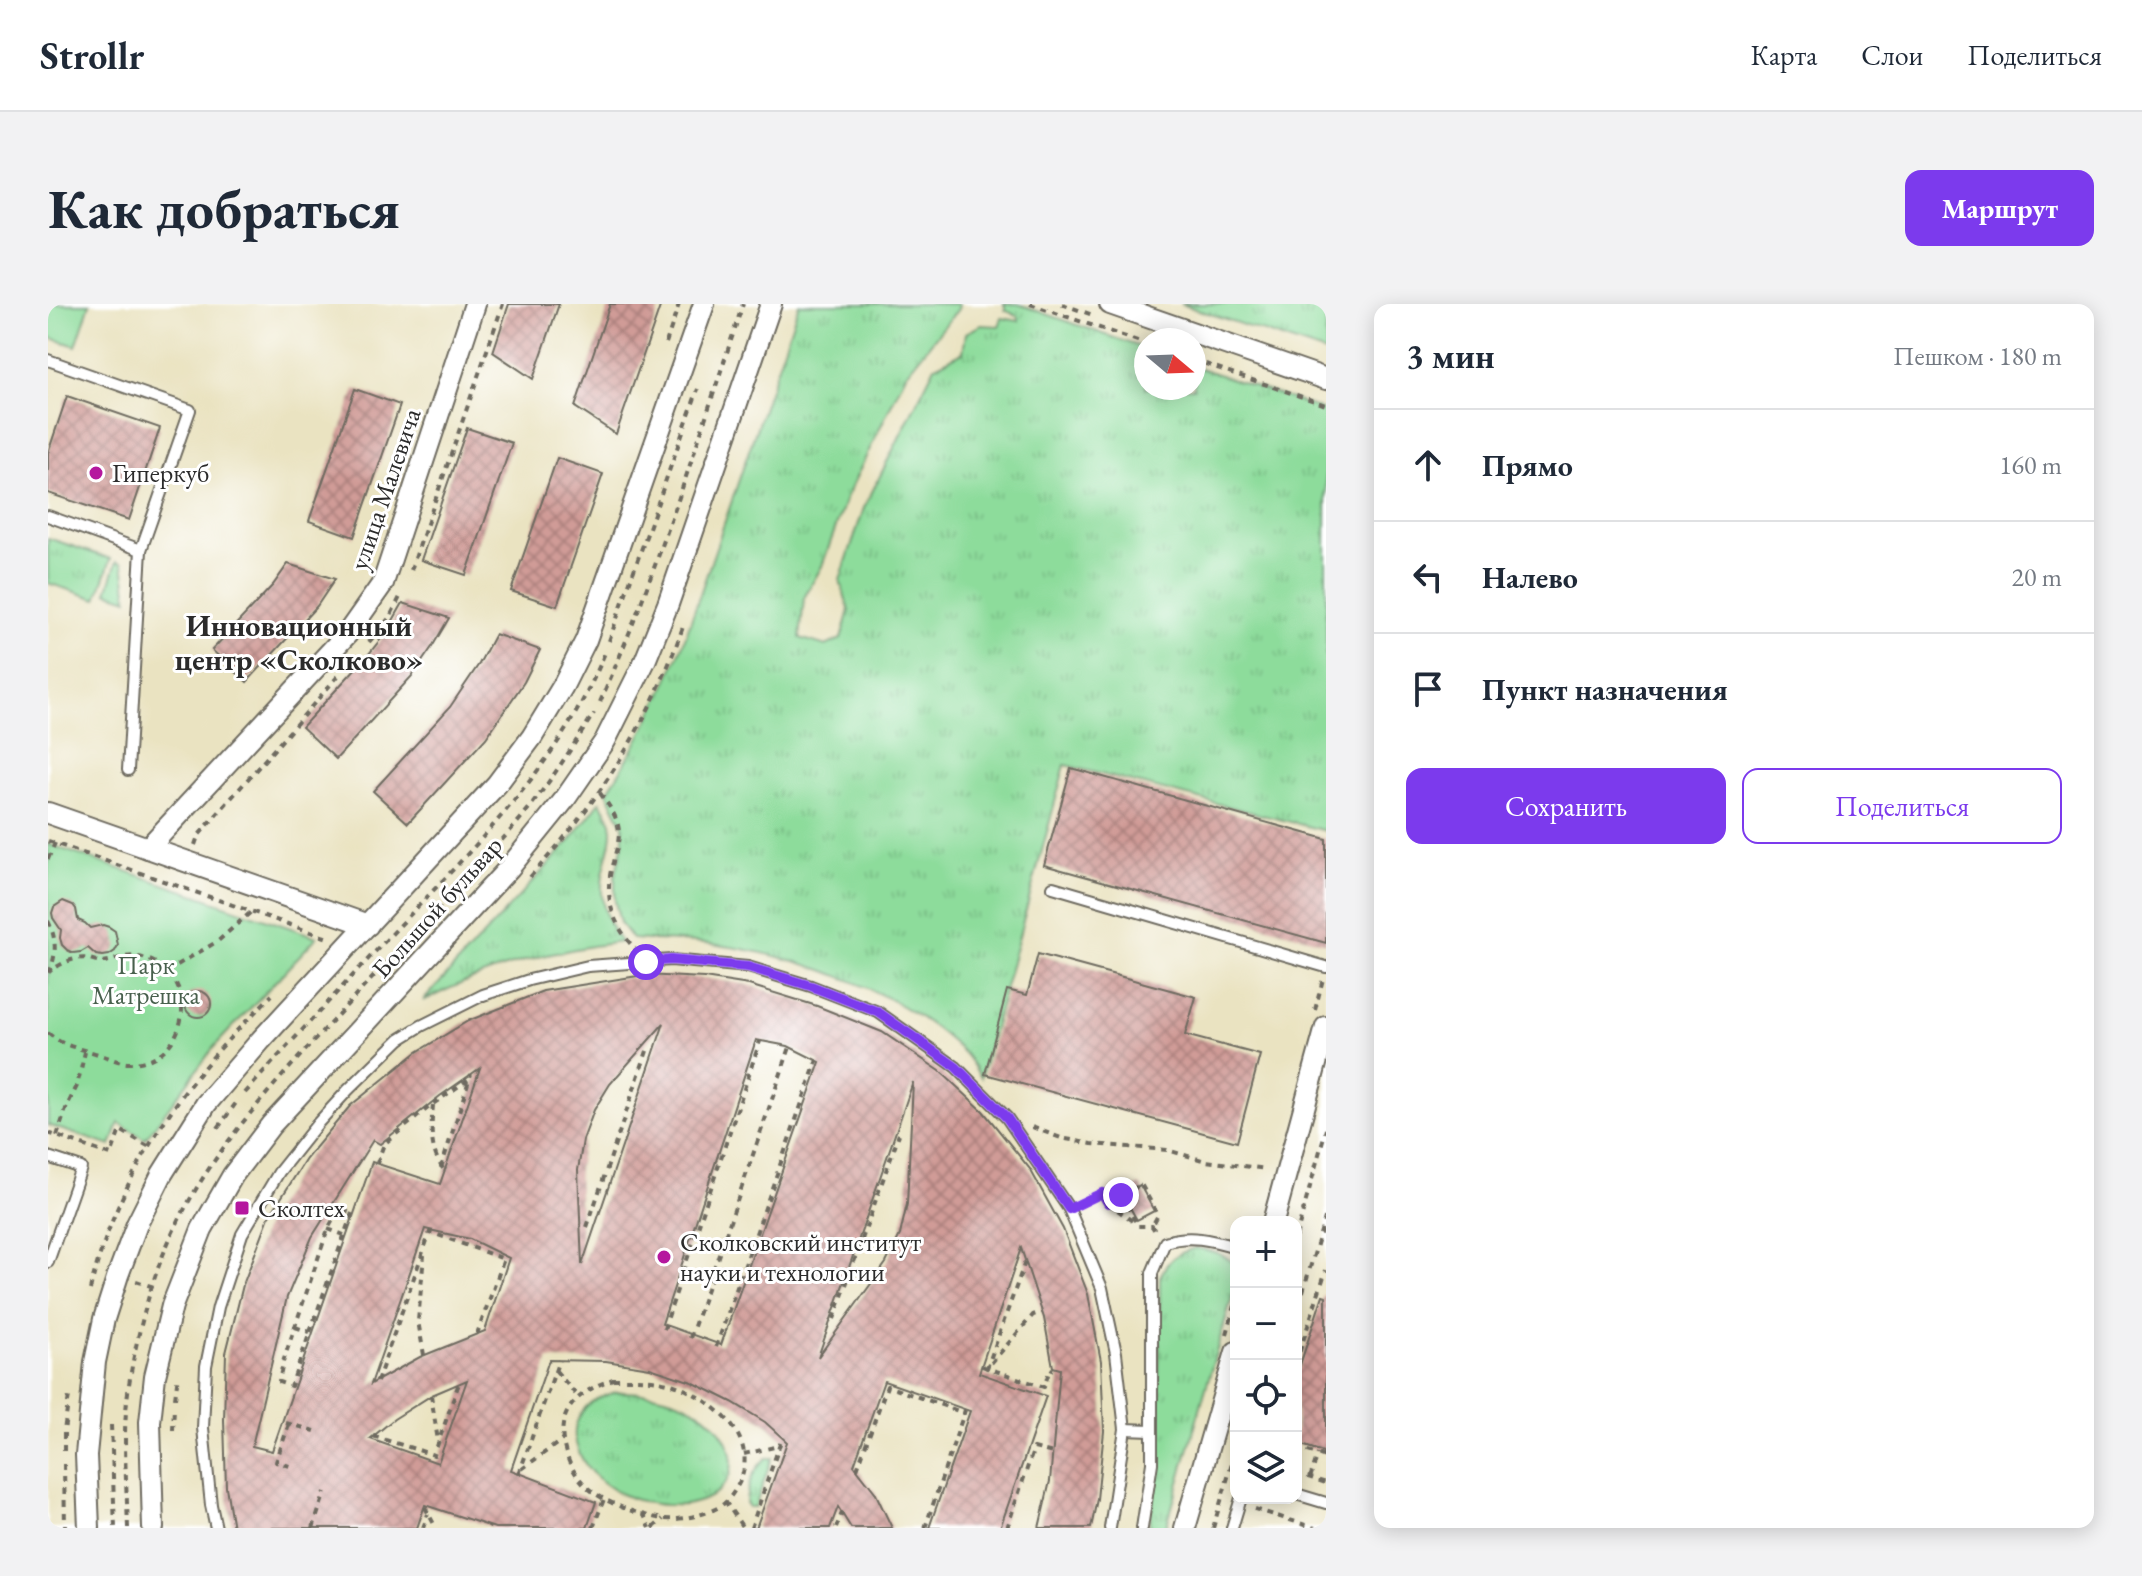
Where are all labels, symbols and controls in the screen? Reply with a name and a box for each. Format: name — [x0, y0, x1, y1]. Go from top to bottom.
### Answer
text: Strollr — [40, 31, 144, 80]
text: Карта — [1750, 37, 1817, 73]
text: Слои — [1861, 37, 1923, 73]
text: Поделиться — [1967, 37, 2102, 73]
button: Маршрут — [1905, 170, 2094, 246]
text: Как добраться — [48, 172, 400, 245]
north arrow — [1134, 328, 1206, 400]
text: 3 мин — [1406, 334, 1495, 378]
text: Пешком · 180 m — [1893, 339, 2062, 373]
street label: улица Малевича — [341, 403, 429, 574]
icon: ahead — [1406, 443, 1450, 487]
text: Прямо — [1482, 446, 1573, 485]
text: 160 m — [1999, 448, 2062, 482]
place label: Гиперкуб — [112, 456, 209, 490]
marker: Гиперкуб — [87, 464, 105, 482]
icon: left — [1406, 555, 1450, 599]
text: Налево — [1482, 558, 1578, 597]
text: 20 m — [2012, 560, 2062, 594]
district label: Инновационный центр «Сколково» — [175, 606, 423, 679]
icon: arrive — [1406, 667, 1450, 711]
text: Пункт назначения — [1482, 670, 1728, 709]
button: Сохранить — [1406, 768, 1726, 844]
button: Поделиться — [1742, 768, 2062, 844]
street label: Большой бульвар — [364, 829, 510, 985]
route start — [628, 944, 664, 980]
park label: Парк Матрешка — [92, 948, 201, 1012]
route end — [1103, 1177, 1139, 1213]
place label: Сколтех — [258, 1191, 346, 1225]
marker: Сколтех — [233, 1199, 251, 1217]
map controls — [1230, 1216, 1302, 1504]
button: + — [1230, 1216, 1302, 1288]
place label: Сколковский институт науки и технологии — [680, 1225, 921, 1289]
marker: Сколковский институт науки и технологии — [655, 1248, 673, 1266]
button: − — [1230, 1288, 1302, 1360]
button: locate — [1230, 1360, 1302, 1432]
button: layers — [1230, 1432, 1302, 1504]

